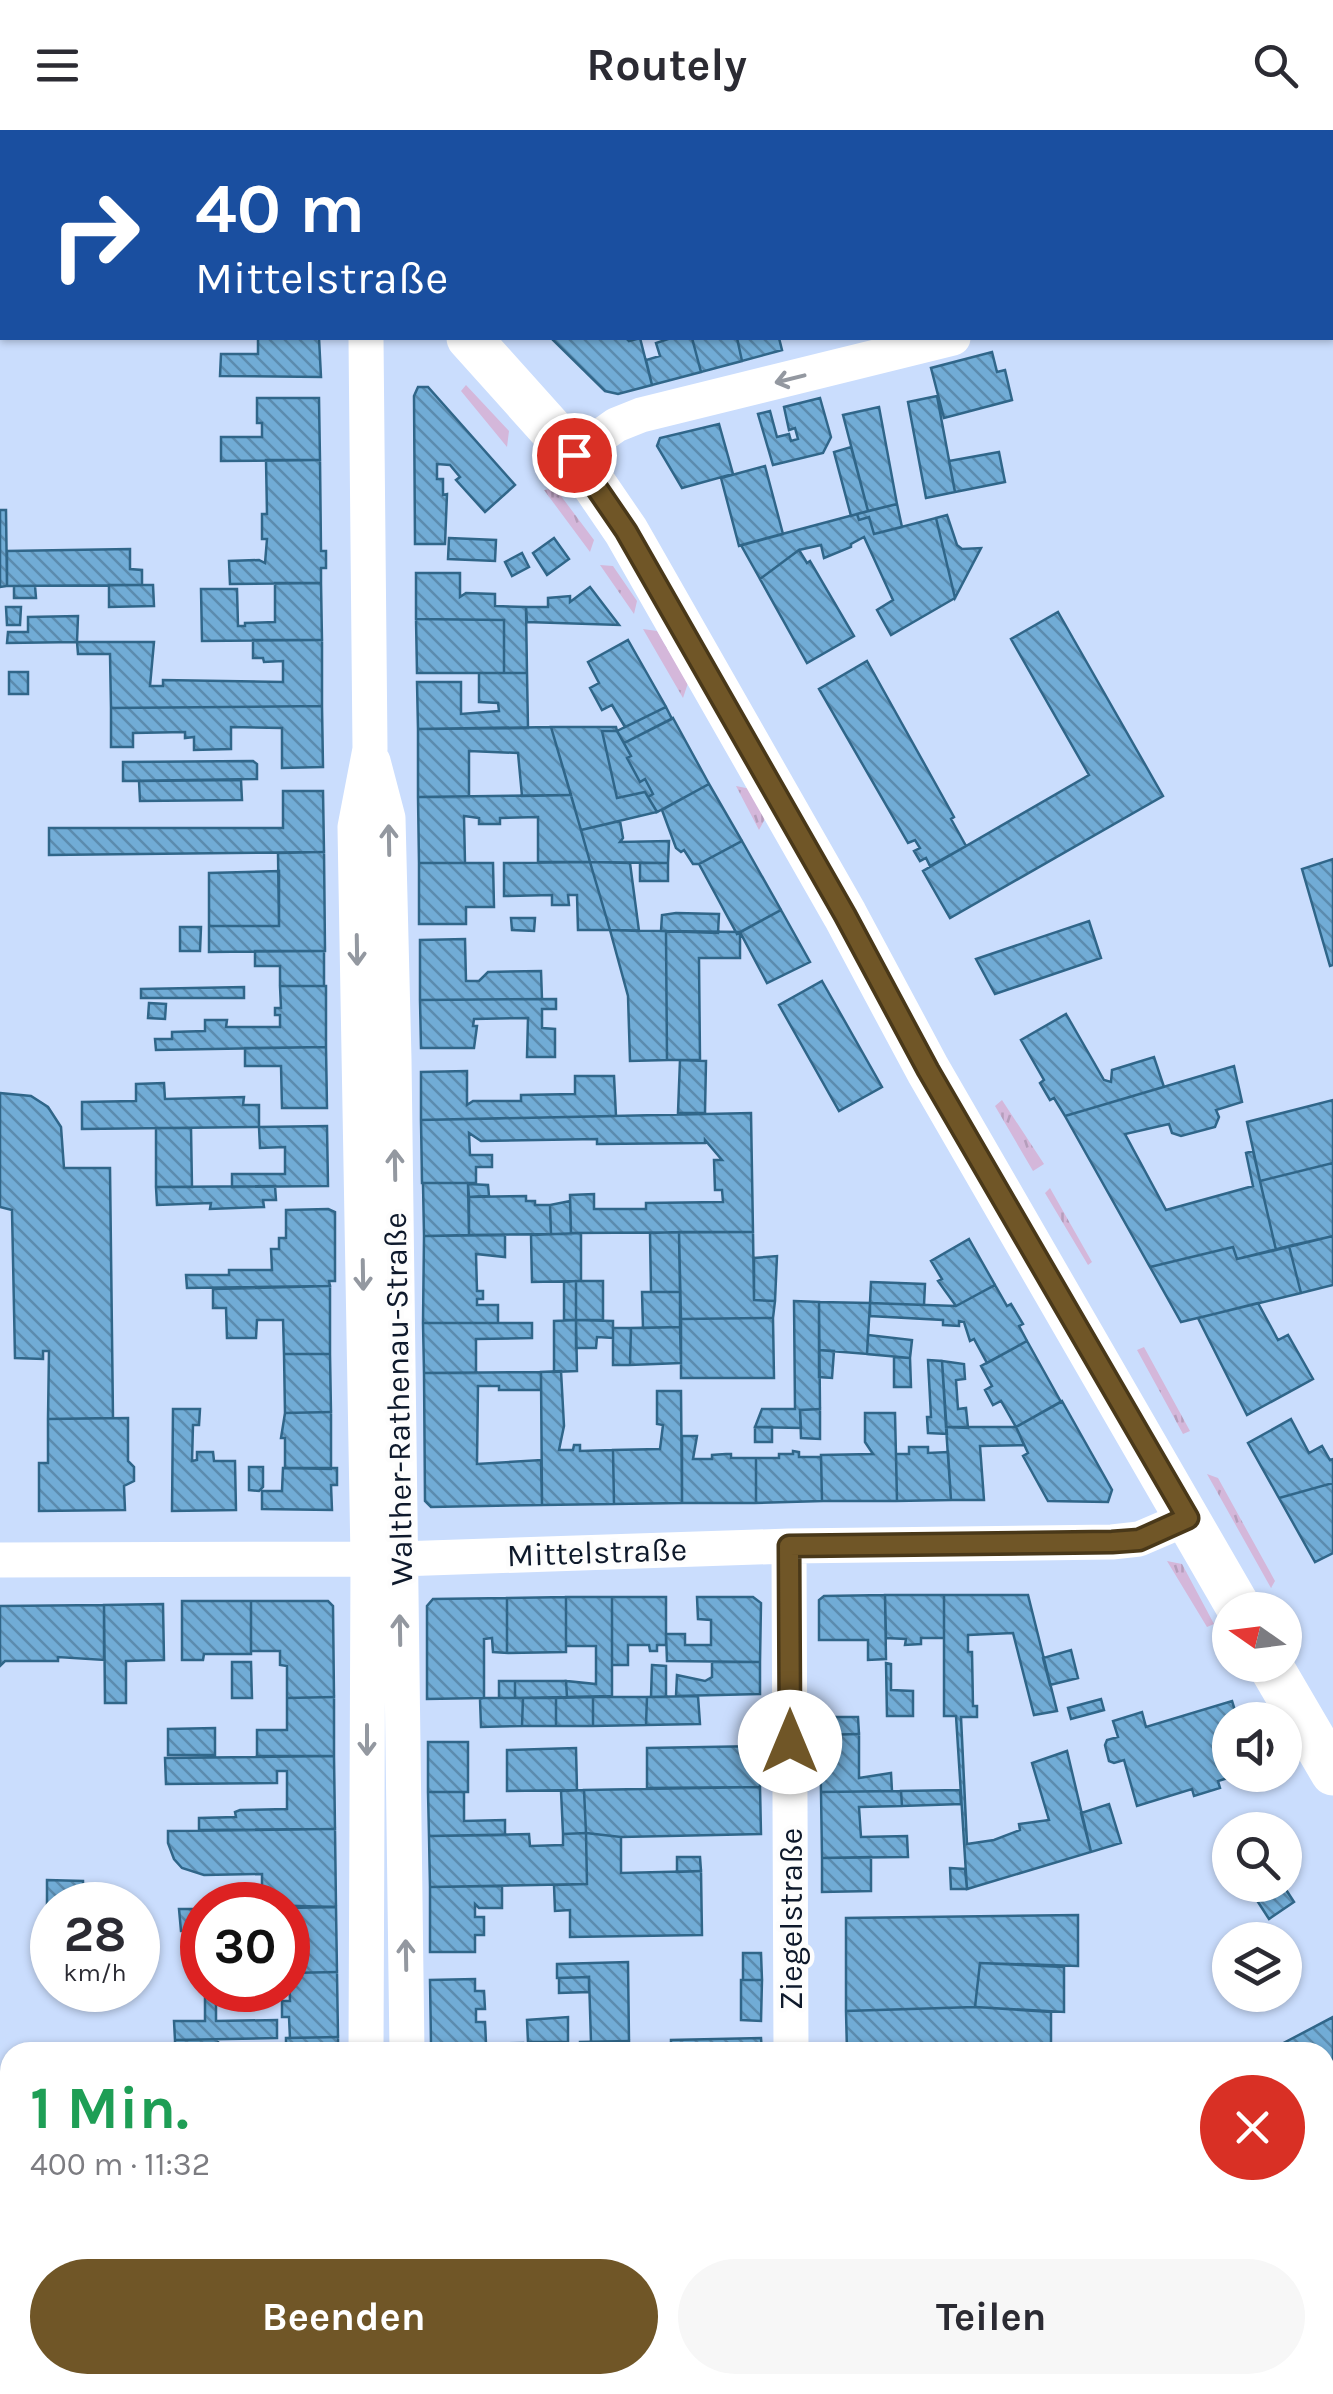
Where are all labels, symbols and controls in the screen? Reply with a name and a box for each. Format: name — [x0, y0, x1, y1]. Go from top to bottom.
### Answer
icon: menu — [30, 38, 85, 93]
icon: search — [1248, 38, 1303, 93]
text: Routely — [586, 39, 747, 91]
text: 40 m — [195, 168, 365, 250]
icon: right — [30, 170, 160, 300]
text: Mittelstraße — [195, 252, 448, 304]
one-way arrow — [775, 371, 807, 389]
pin — [532, 413, 617, 498]
icon: arrive — [547, 428, 602, 483]
one-way arrow — [379, 825, 398, 857]
one-way arrow — [348, 932, 366, 965]
one-way arrow — [386, 1150, 405, 1182]
street label: Walther-Rathenau-Straße — [377, 1212, 420, 1586]
one-way arrow — [353, 1258, 372, 1290]
street label: Mittelstraße — [506, 1531, 688, 1574]
north arrow — [1212, 1592, 1302, 1682]
map controls — [1212, 1592, 1302, 2012]
one-way arrow — [391, 1615, 410, 1647]
position arrow — [738, 1690, 842, 1794]
button: sound — [1212, 1702, 1302, 1792]
one-way arrow — [358, 1722, 376, 1755]
button: search — [1212, 1812, 1302, 1902]
street label: Ziegelstraße — [773, 1828, 810, 2010]
speed limit sign: 30 — [180, 1882, 310, 2012]
text: 28 — [64, 1905, 126, 1964]
button: layers — [1212, 1922, 1302, 2012]
one-way arrow — [396, 1940, 415, 1972]
text: km/h — [63, 1958, 127, 1987]
text: 1 Min. — [30, 2073, 189, 2143]
button: close — [1200, 2075, 1305, 2180]
text: 400 m · 11:32 — [30, 2146, 210, 2183]
button: Beenden — [30, 2259, 658, 2374]
button: Teilen — [678, 2259, 1305, 2374]

